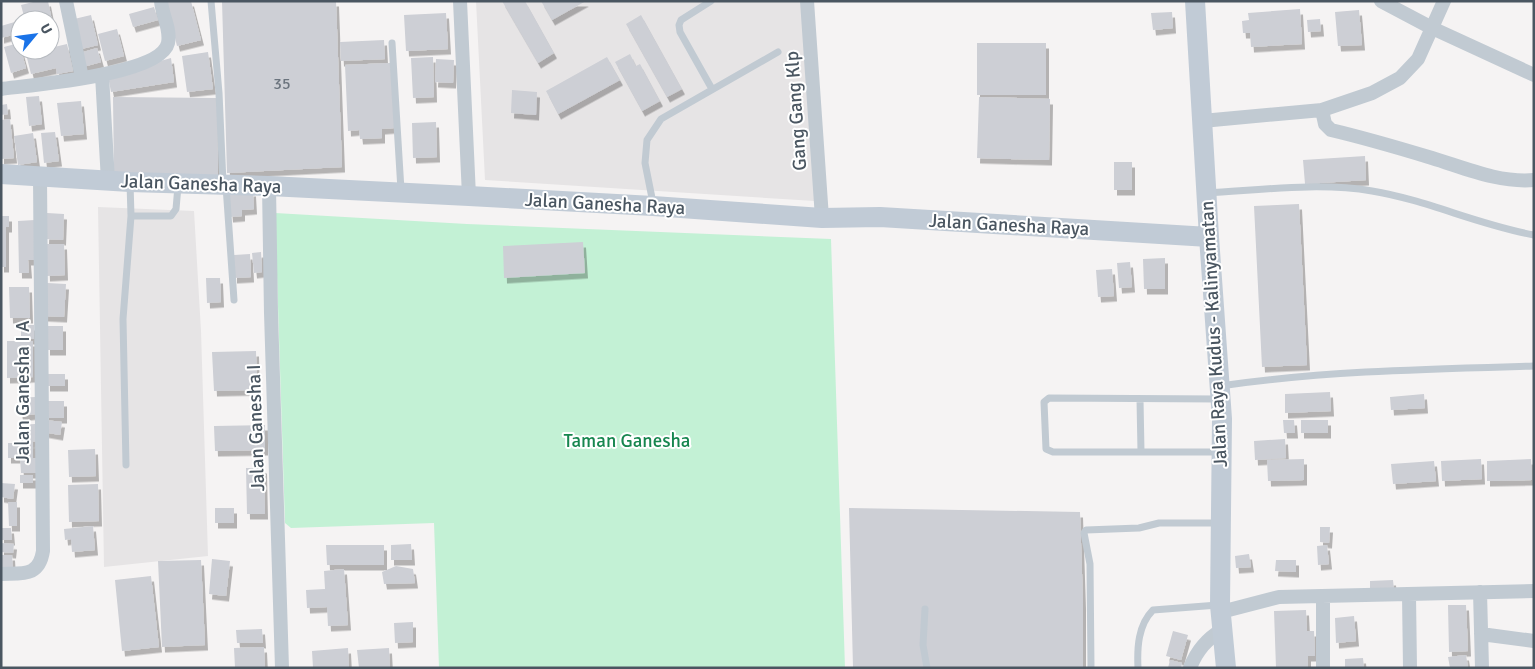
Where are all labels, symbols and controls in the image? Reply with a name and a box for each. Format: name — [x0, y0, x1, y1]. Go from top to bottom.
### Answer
north arrow — [10, 10, 60, 60]
text: U — [36, 21, 56, 37]
street label: Gang Gang Klp — [780, 50, 812, 172]
house number: 35 — [273, 74, 291, 94]
street label: Jalan Ganesha Raya — [120, 169, 282, 199]
street label: Jalan Ganesha Raya — [524, 188, 686, 220]
street label: Jalan Raya Kudus - Kalinyamatan — [1195, 200, 1233, 468]
street label: Jalan Ganesha Raya — [928, 209, 1090, 241]
street label: Jalan Ganesha I A — [11, 320, 35, 464]
street label: Jalan Ganesha I — [242, 364, 270, 492]
park label: Taman Ganesha — [564, 429, 690, 453]

